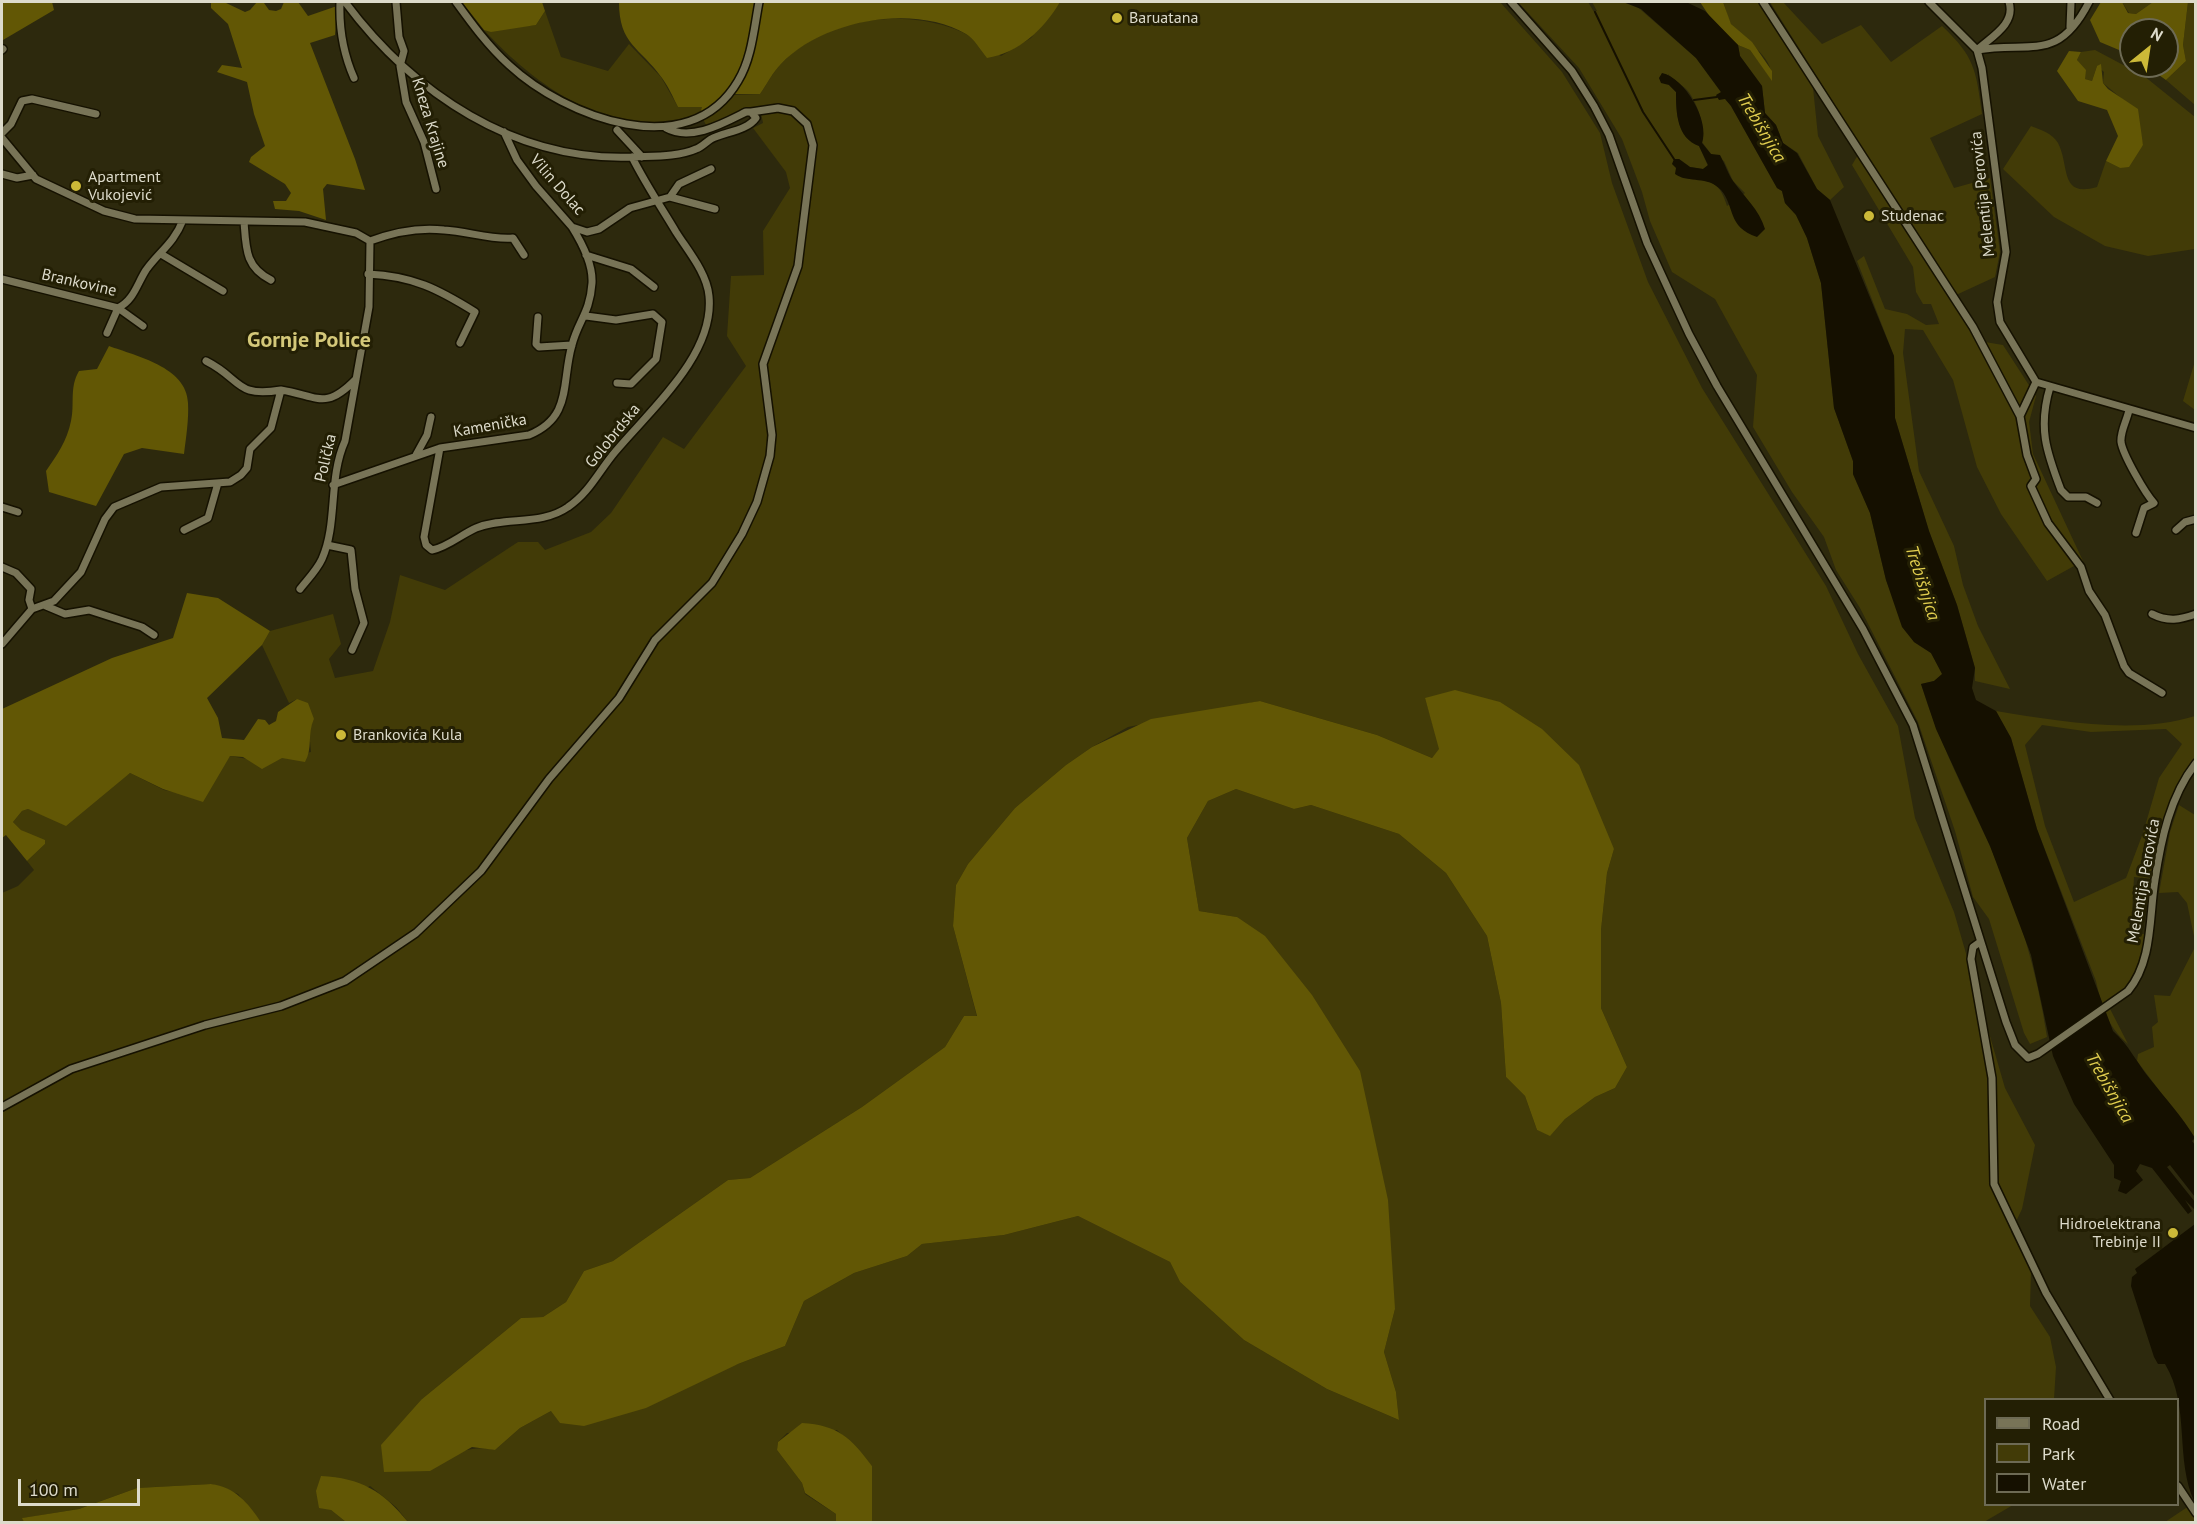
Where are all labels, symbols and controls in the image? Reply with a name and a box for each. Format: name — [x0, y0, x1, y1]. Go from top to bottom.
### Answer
place label: Baruatana — [1129, 8, 1198, 28]
marker: Baruatana — [1110, 11, 1124, 25]
north arrow — [2119, 18, 2179, 78]
text: N — [2147, 23, 2167, 45]
street label: Kneza Krajine — [407, 75, 453, 171]
water label: Trebišnjica — [1732, 89, 1790, 167]
street label: Melentija Perovića — [1967, 130, 1999, 258]
street label: Vilin Dolac — [525, 151, 589, 219]
place label: Apartment Vukojević — [88, 167, 161, 205]
marker: Apartment Vukojević — [69, 179, 83, 193]
place label: Studenac — [1881, 206, 1944, 226]
marker: Studenac — [1862, 209, 1876, 223]
street label: Brankovine — [40, 265, 118, 301]
district label: Gornje Police — [247, 328, 371, 354]
street label: Golobrdska — [581, 400, 645, 472]
street label: Kamenička — [452, 410, 528, 442]
street label: Polička — [311, 432, 341, 484]
water label: Trebišnjica — [1900, 543, 1944, 623]
place label: Brankovića Kula — [353, 725, 462, 745]
marker: Brankovića Kula — [334, 728, 348, 742]
street label: Melentija Perovića — [2124, 817, 2164, 945]
water label: Trebišnjica — [2080, 1049, 2138, 1127]
place label: Hidroelektrana Trebinje II — [2059, 1214, 2161, 1252]
marker: Hidroelektrana Trebinje II — [2166, 1226, 2180, 1240]
legend — [1984, 1398, 2179, 1506]
text: Road — [2042, 1412, 2080, 1435]
text: Park — [2042, 1442, 2075, 1465]
scale bar — [21, 1467, 142, 1505]
text: Water — [2042, 1472, 2086, 1495]
text: 100 m — [29, 1478, 78, 1501]

